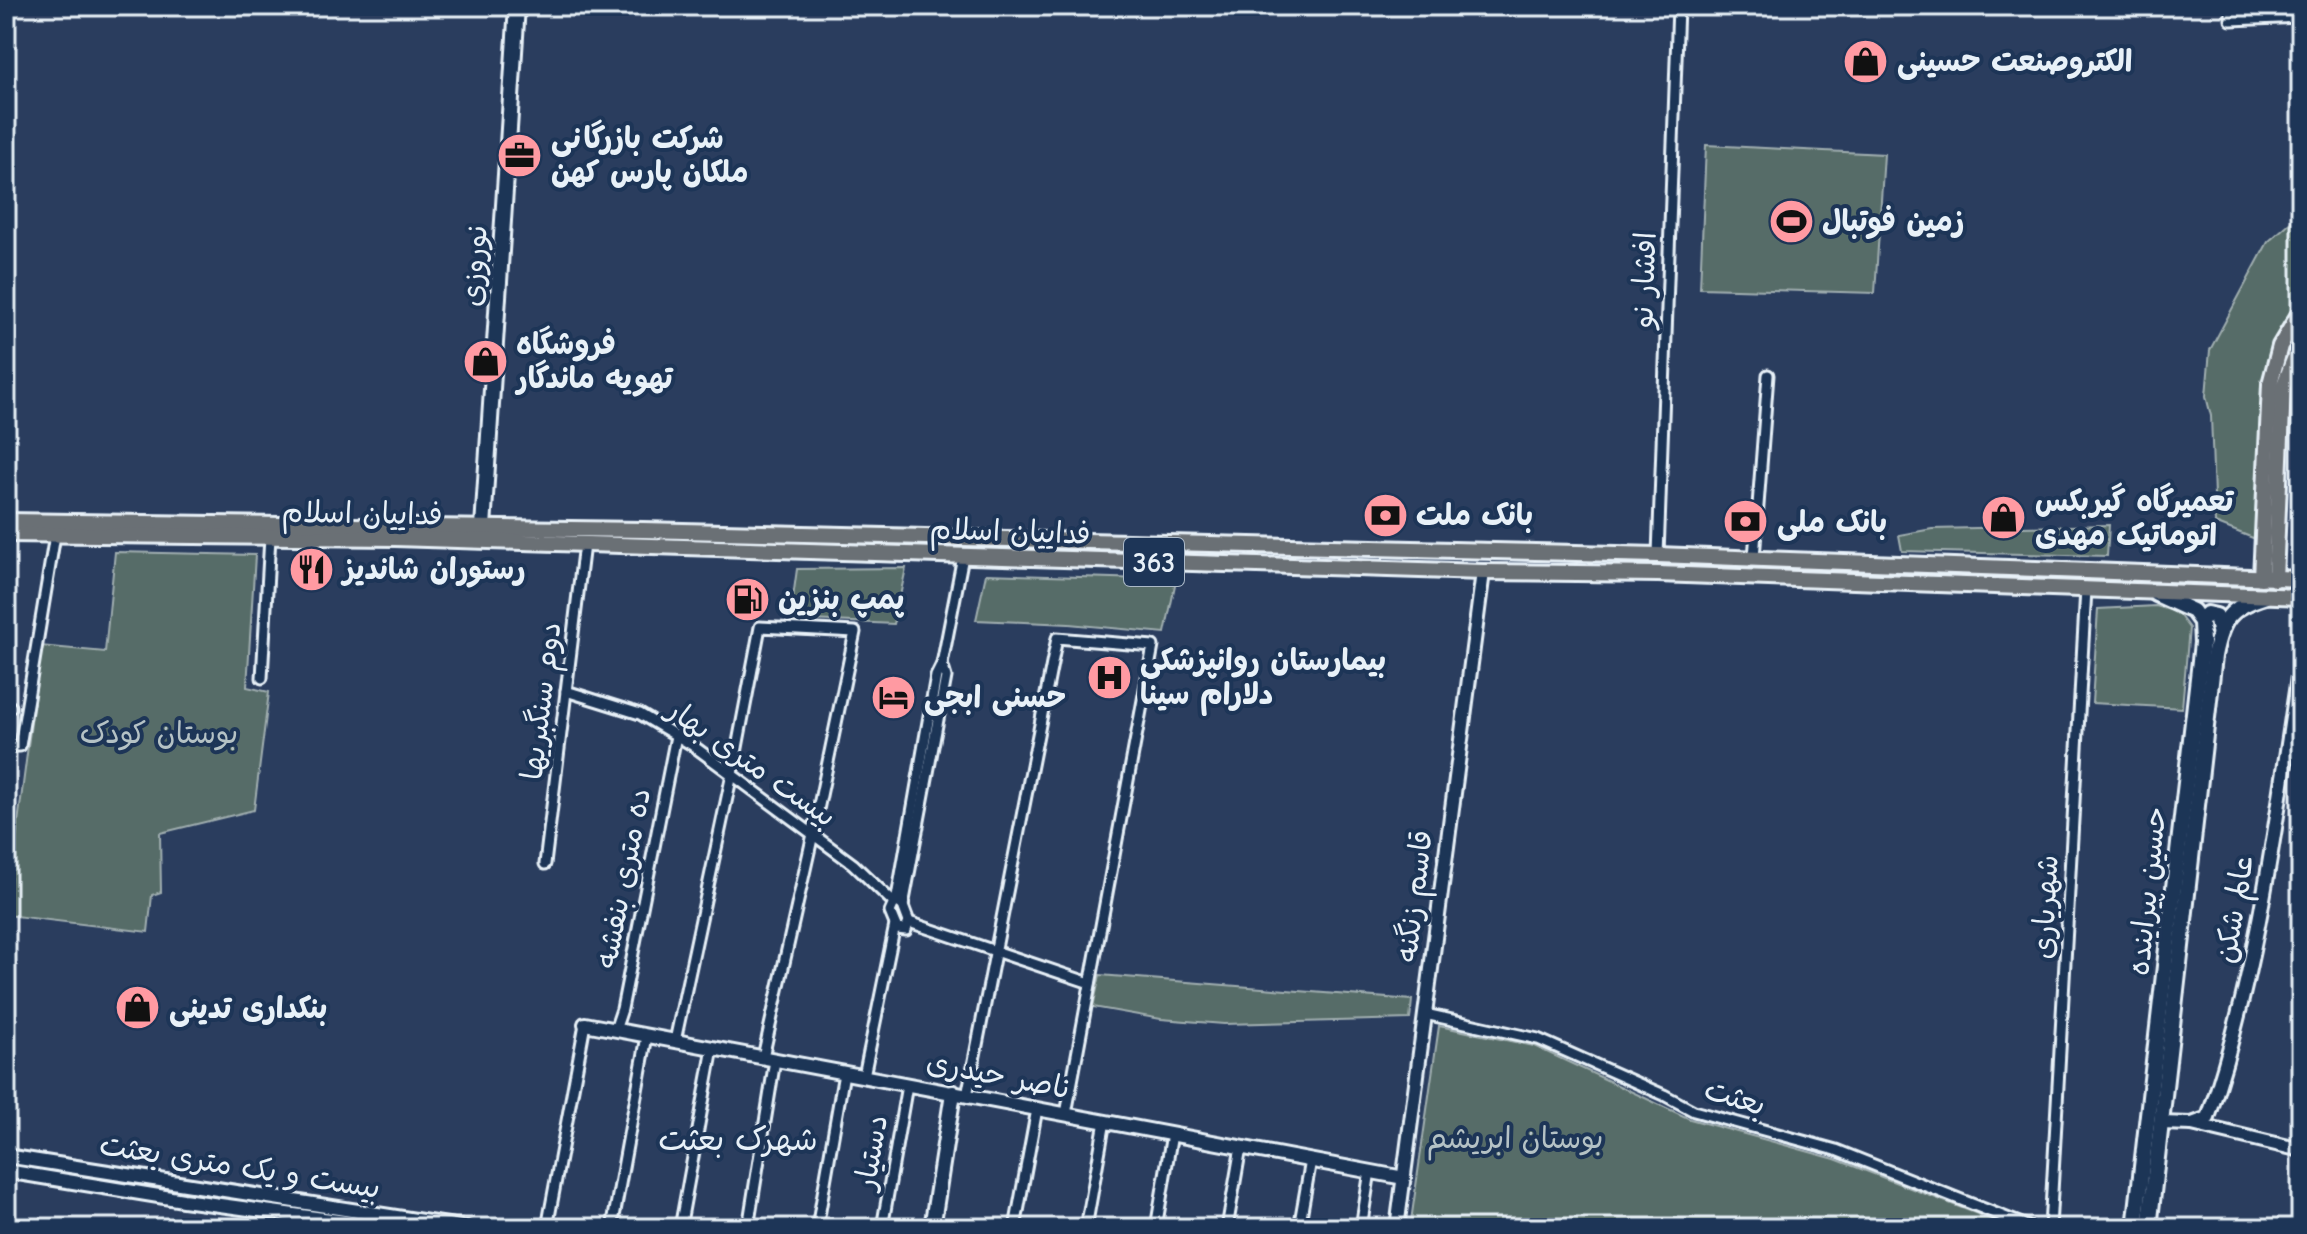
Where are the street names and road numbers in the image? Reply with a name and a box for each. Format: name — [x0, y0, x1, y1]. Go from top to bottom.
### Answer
street label: نوروزی — [454, 222, 495, 308]
street label: افشار نو — [1625, 231, 1664, 331]
street label: فداییان اسلام — [281, 495, 443, 536]
street label: فداییان اسلام — [929, 511, 1091, 556]
road number: 363 — [1124, 538, 1184, 586]
street label: دوم سنگبریها — [514, 620, 574, 783]
street label: بیست متری بهار — [658, 691, 843, 835]
street label: ده متری بنفشه — [589, 785, 658, 971]
street label: حسین پیراینده — [2121, 805, 2175, 978]
street label: قاسم زنگنه — [1389, 828, 1444, 964]
street label: عالم شکن — [2208, 852, 2266, 967]
street label: شهریاری — [2025, 854, 2066, 960]
street label: ناصر حیدری — [924, 1044, 1074, 1107]
street label: بعثت — [1700, 1072, 1770, 1123]
street label: دستیار — [847, 1112, 895, 1195]
street label: بیست و یک متری بعثت — [97, 1127, 383, 1206]

